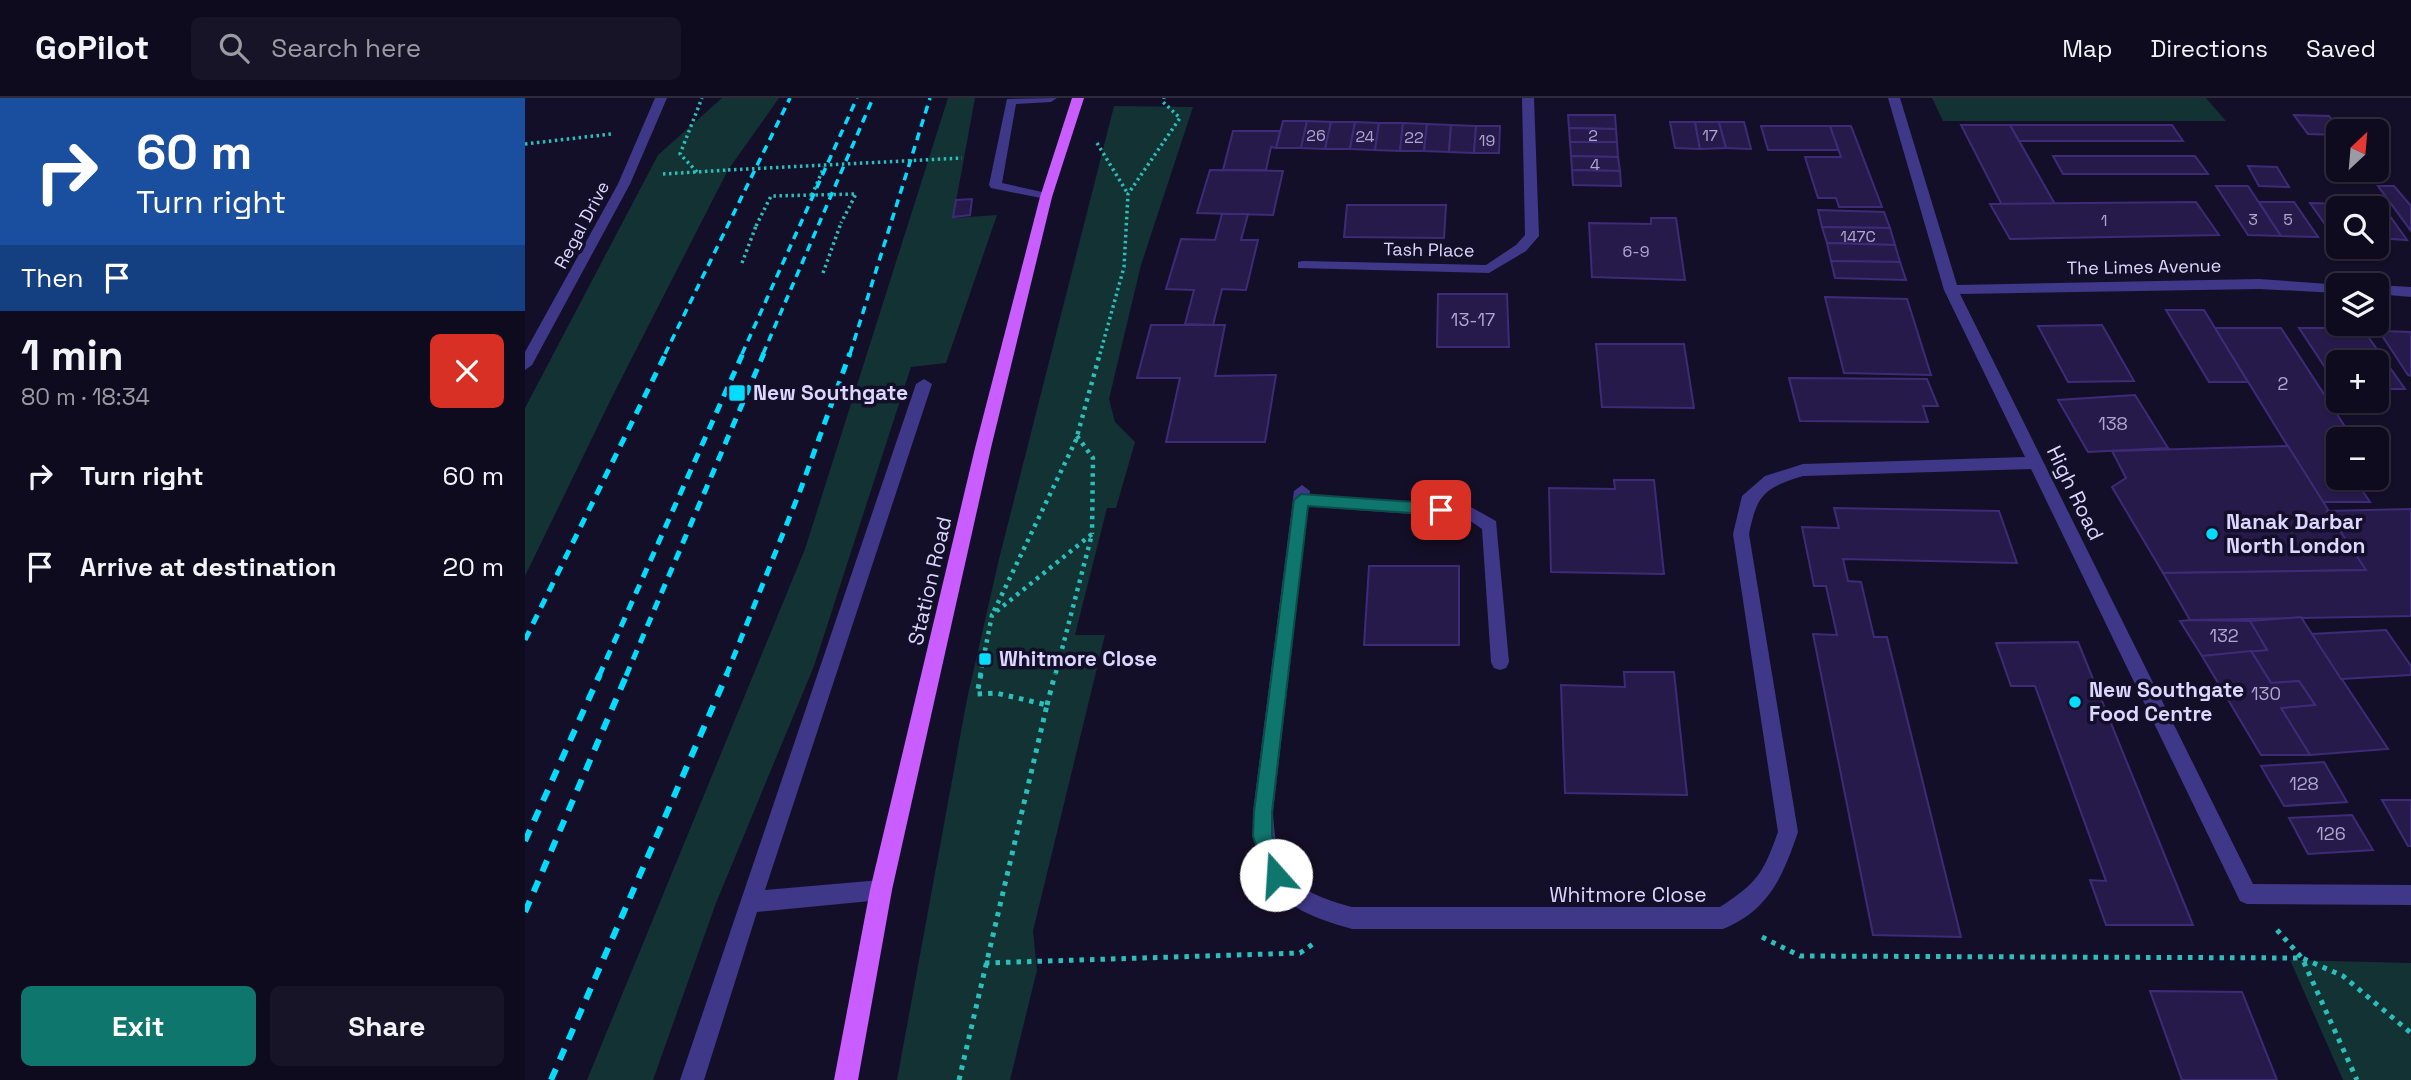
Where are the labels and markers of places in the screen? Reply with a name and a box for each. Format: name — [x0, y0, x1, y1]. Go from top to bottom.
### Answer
place label: New Southgate — [753, 379, 908, 406]
marker: New Southgate — [727, 383, 747, 403]
pin — [1411, 480, 1471, 540]
place label: Nanak Darbar North London — [2226, 508, 2365, 559]
marker: Nanak Darbar North London — [2204, 526, 2220, 542]
place label: Whitmore Close — [999, 645, 1157, 672]
marker: Whitmore Close — [977, 651, 993, 667]
place label: New Southgate Food Centre — [2089, 676, 2244, 727]
marker: New Southgate Food Centre — [2067, 694, 2083, 710]

